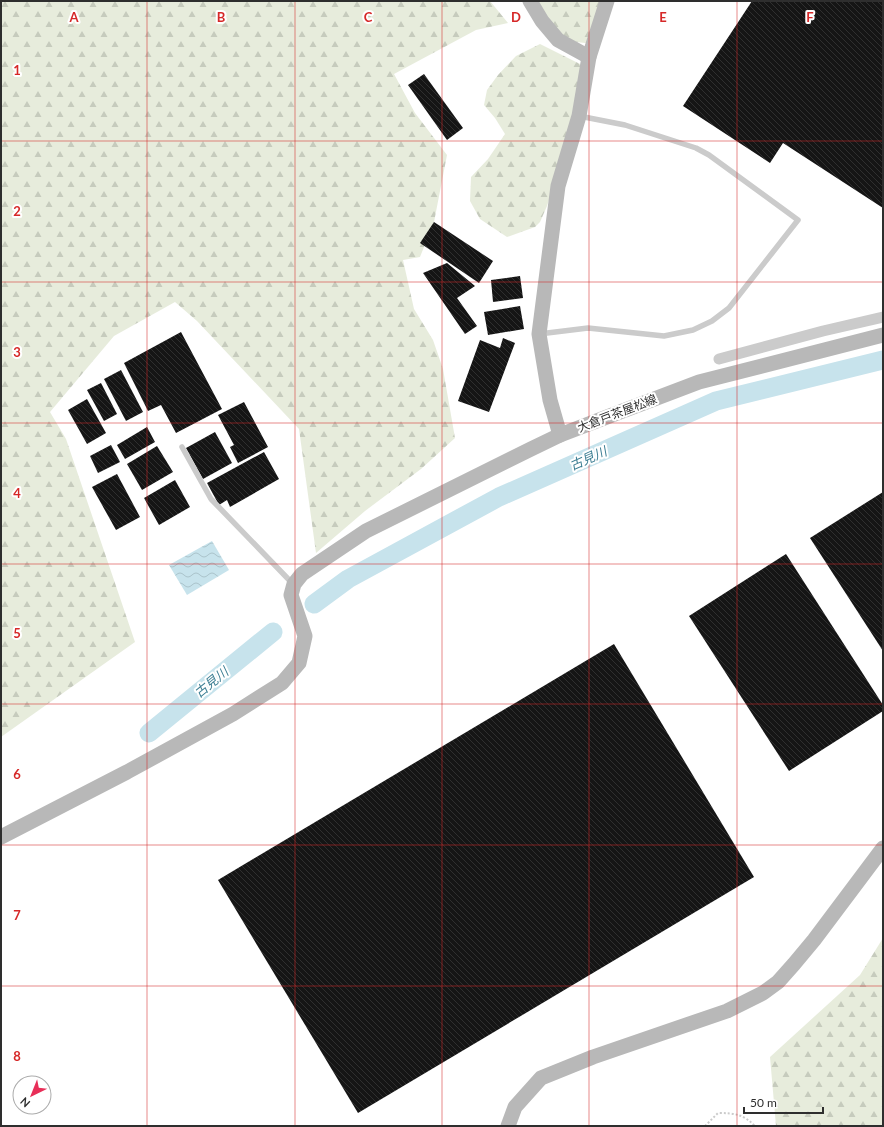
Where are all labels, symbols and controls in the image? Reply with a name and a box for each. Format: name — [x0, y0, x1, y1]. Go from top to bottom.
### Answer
text: A — [68, 9, 79, 25]
text: B — [217, 9, 226, 25]
text: C — [364, 9, 373, 25]
text: D — [511, 9, 521, 25]
text: E — [659, 9, 667, 25]
text: F — [806, 9, 814, 25]
text: 1 — [13, 62, 21, 78]
text: 2 — [13, 203, 21, 219]
text: 3 — [13, 344, 21, 360]
street label: 大倉戸茶屋松線 — [575, 391, 659, 435]
water label: 古見川 — [567, 442, 611, 473]
text: 4 — [13, 485, 21, 501]
text: 5 — [13, 625, 21, 641]
water label: 古見川 — [191, 662, 233, 700]
text: 6 — [13, 766, 21, 782]
text: 7 — [13, 907, 21, 923]
text: 8 — [13, 1048, 21, 1064]
north arrow — [12, 1075, 52, 1115]
scale bar — [744, 1089, 823, 1115]
text: N — [17, 1095, 32, 1110]
text: 50 m — [750, 1095, 777, 1110]

